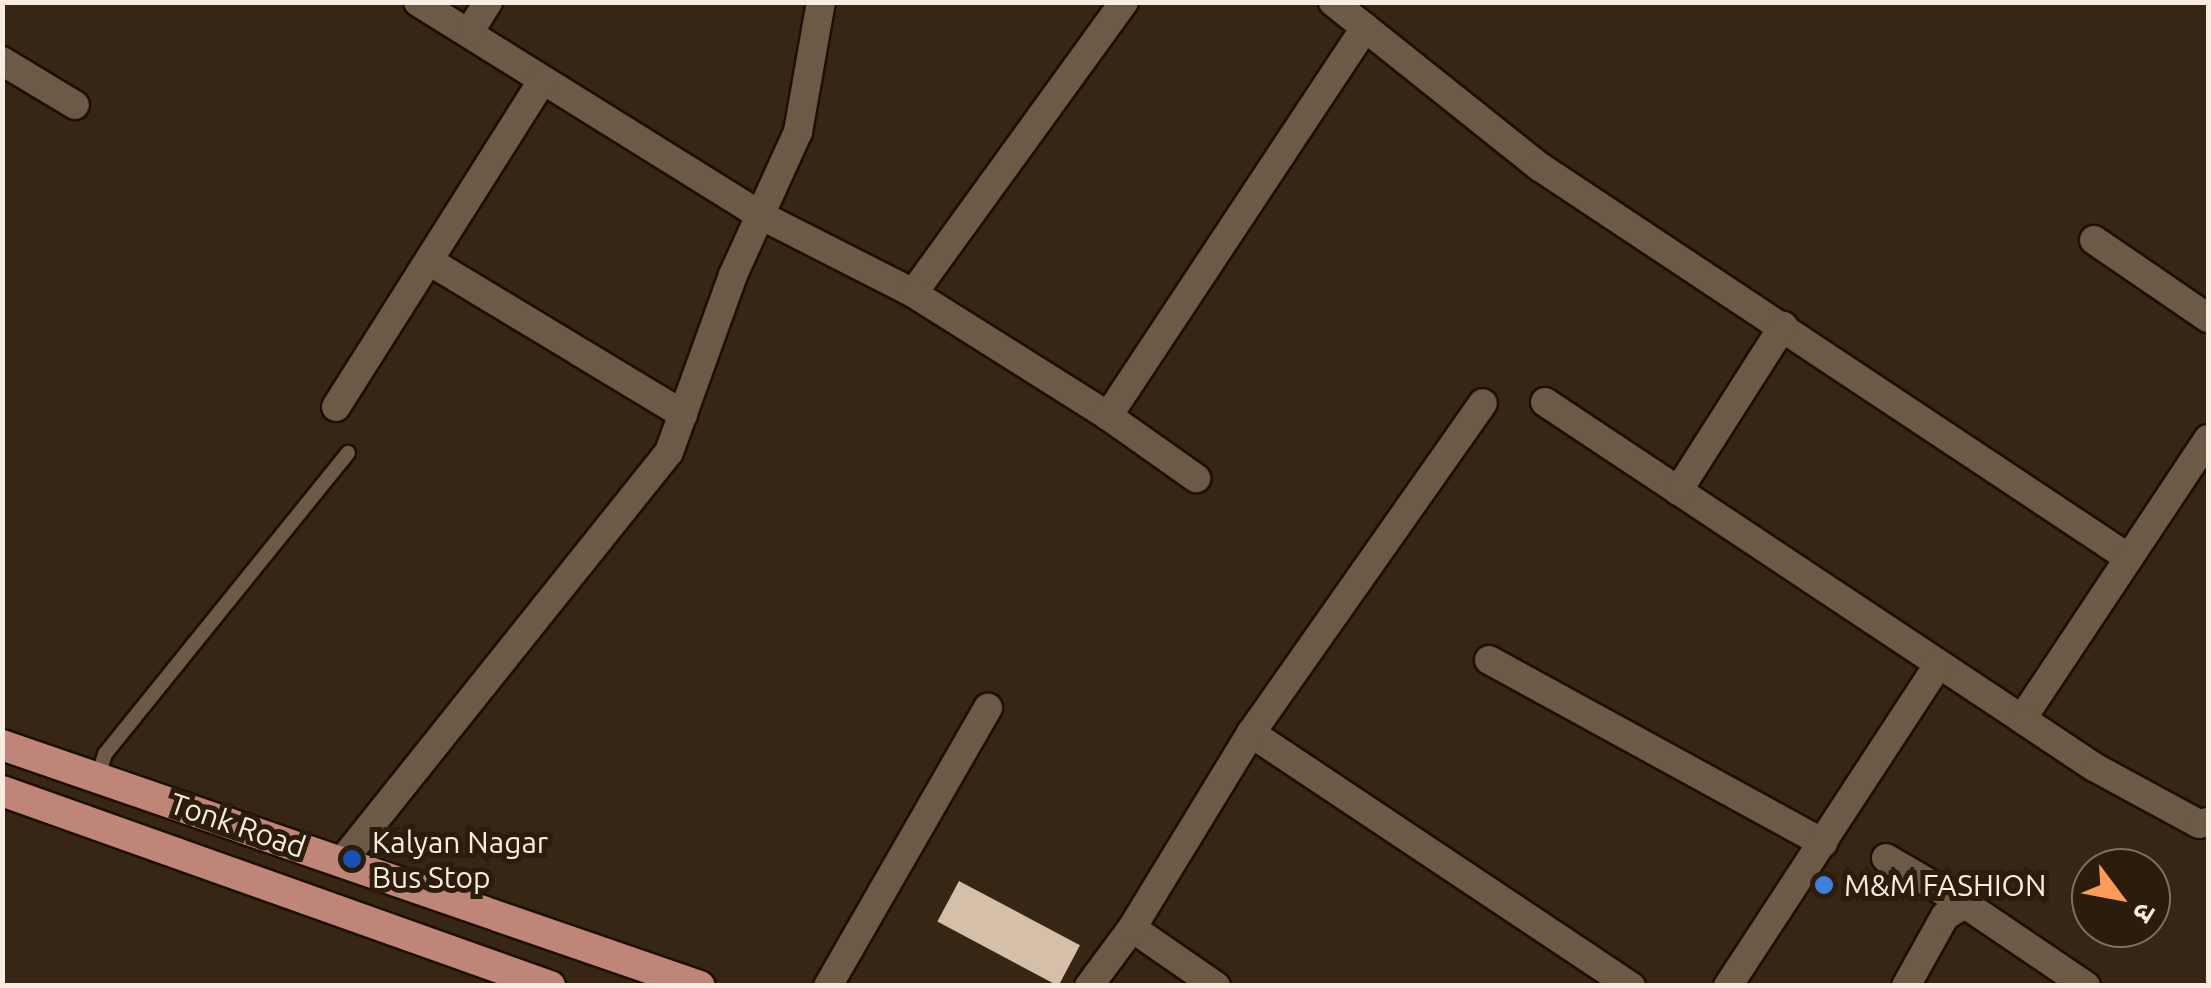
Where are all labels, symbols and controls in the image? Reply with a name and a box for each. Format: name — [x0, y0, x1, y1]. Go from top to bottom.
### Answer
street label: Tonk Road — [165, 785, 311, 865]
place label: Kalyan Nagar Bus Stop — [372, 824, 548, 894]
marker: Kalyan Nagar Bus Stop — [341, 848, 363, 870]
north arrow — [2071, 848, 2171, 948]
place label: M&M FASHION — [1844, 867, 2046, 903]
marker: M&M FASHION — [1813, 874, 1835, 896]
text: उ — [2128, 898, 2163, 928]

